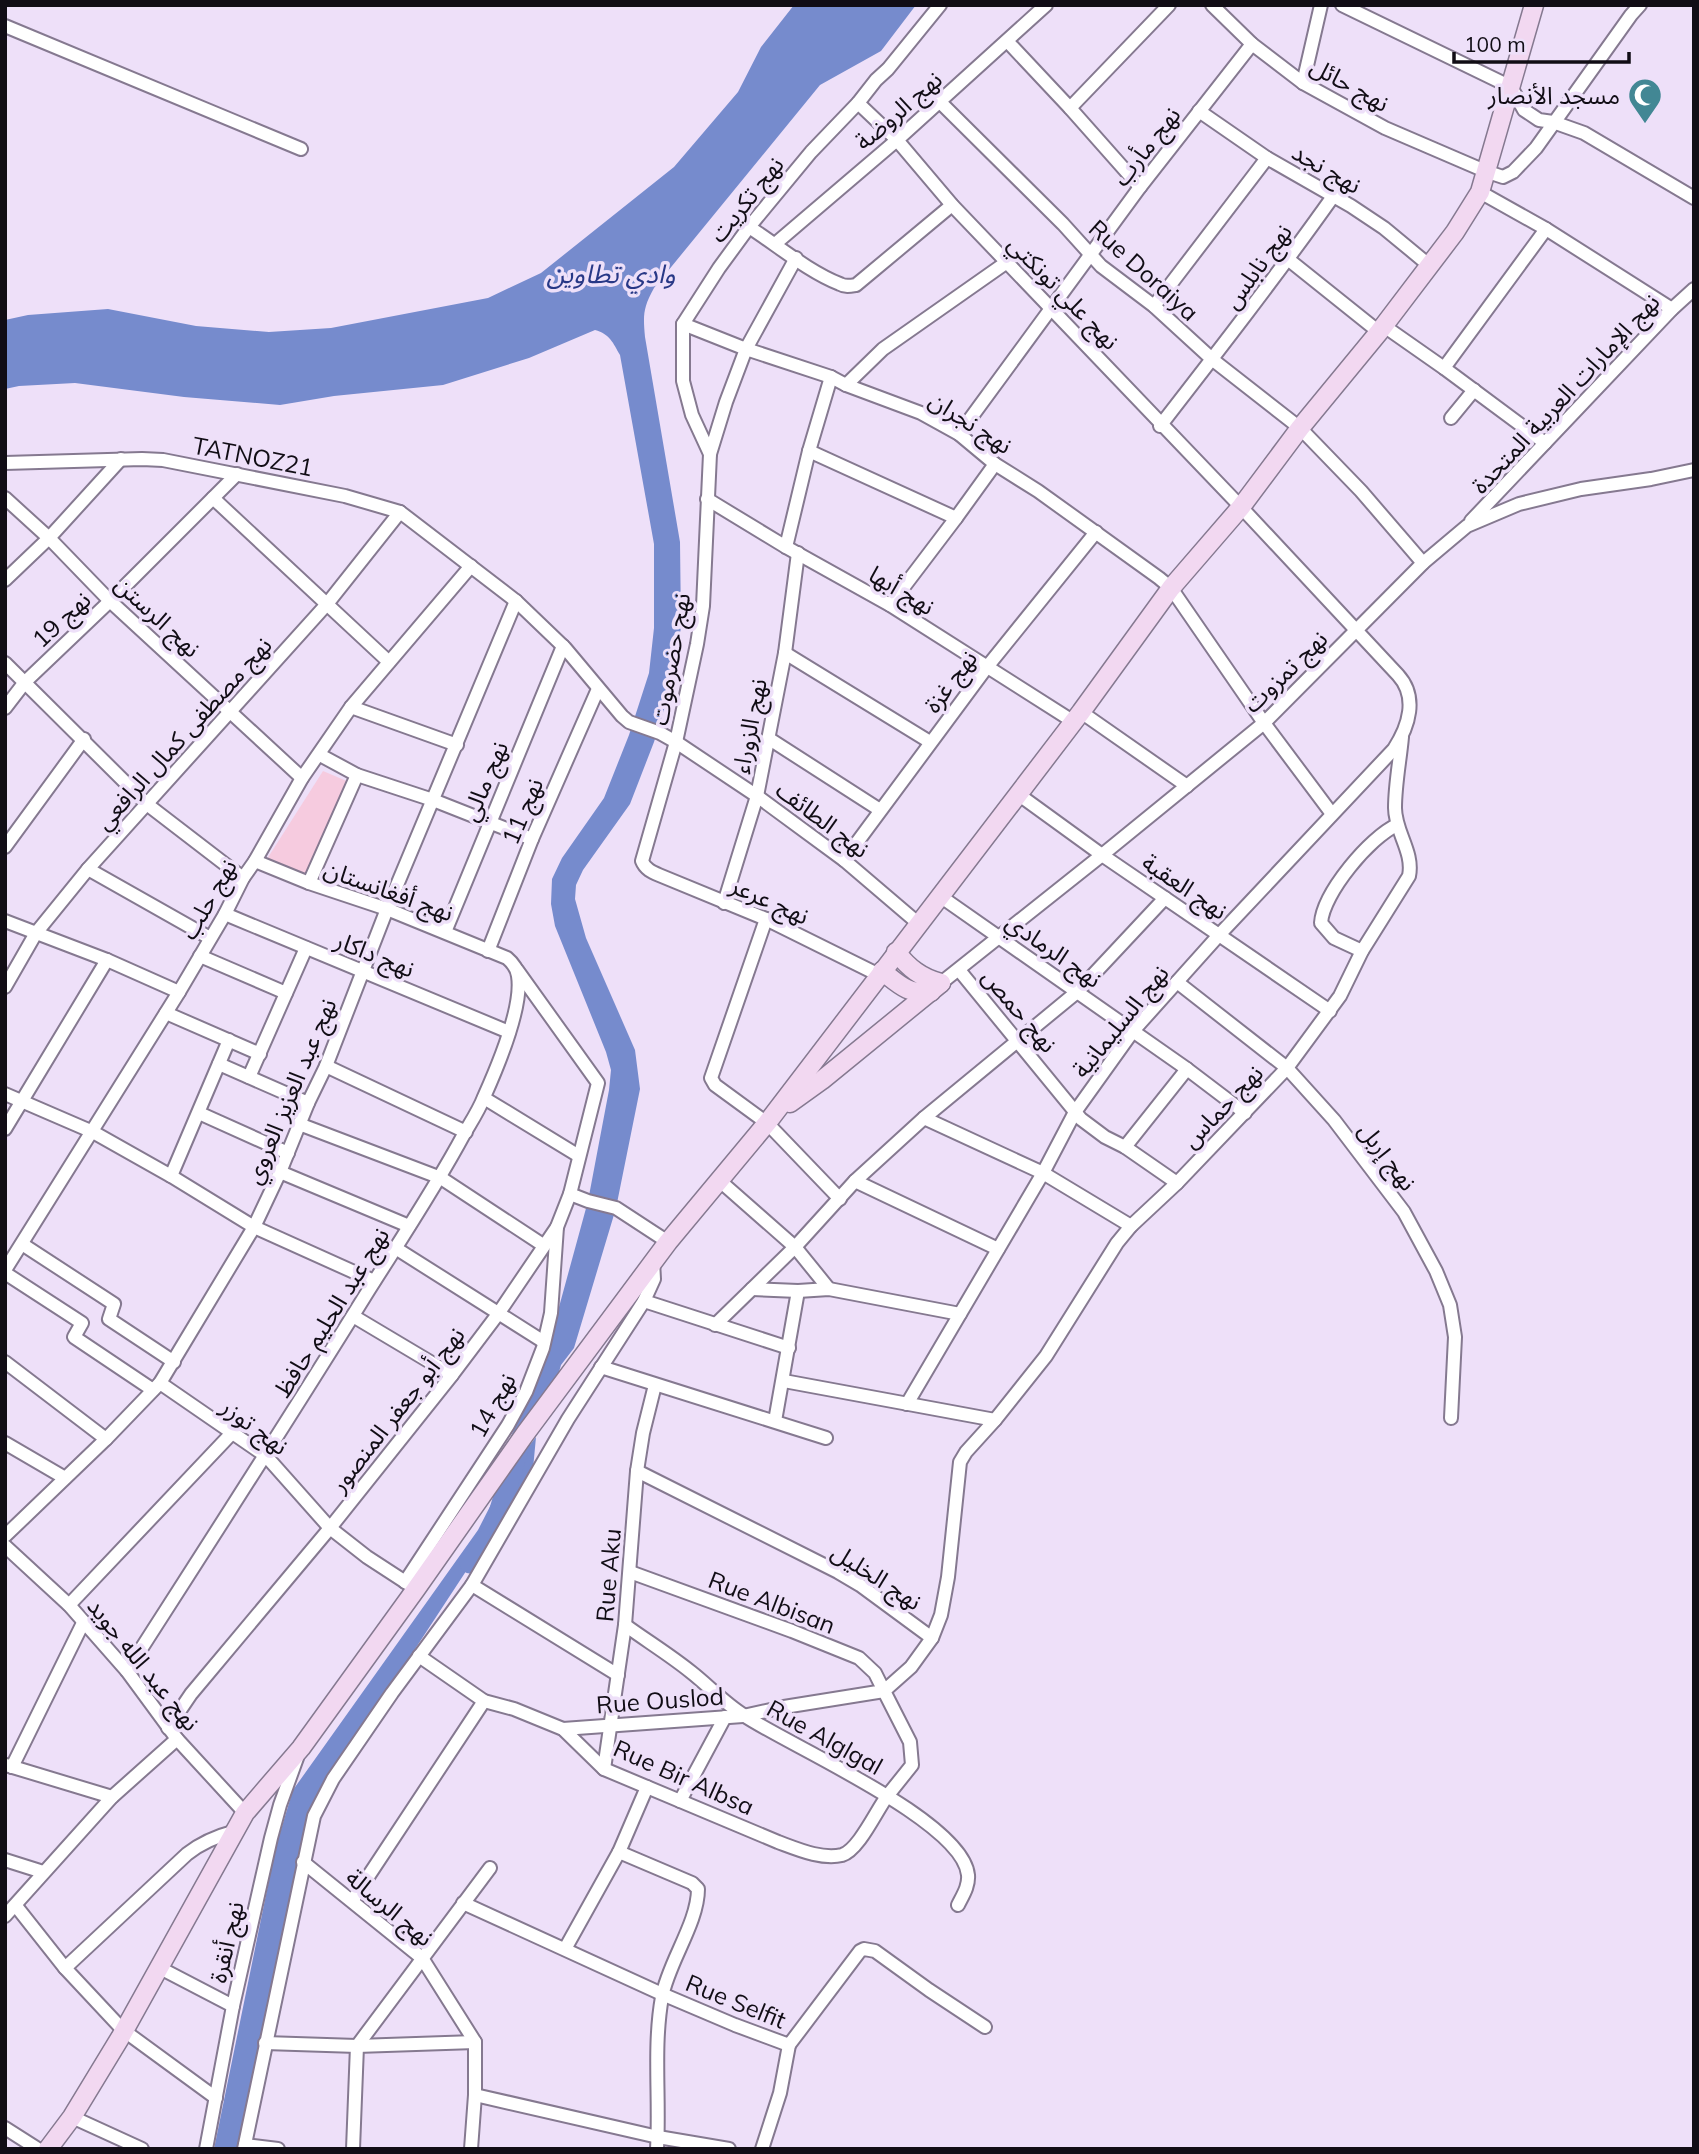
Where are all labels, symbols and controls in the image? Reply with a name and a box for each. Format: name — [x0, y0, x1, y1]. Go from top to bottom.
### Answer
scale bar — [1454, 21, 1629, 65]
text: 100 m — [1464, 31, 1526, 57]
street label: نهج حائل — [1304, 50, 1395, 120]
street label: نهج الروضة — [848, 64, 950, 158]
mosque icon: مسجد الأنصار — [1626, 76, 1664, 125]
place label: مسجد الأنصار — [1487, 80, 1620, 110]
street label: نهج مأرب — [1106, 100, 1189, 194]
street label: نهج نجد — [1286, 136, 1367, 202]
street label: نهج تكريت — [702, 150, 792, 250]
street label: Rue Doraiya — [1083, 213, 1205, 327]
street label: نهج نابلس — [1216, 218, 1300, 316]
street label: نهج علي تونكتي — [999, 229, 1126, 359]
water label: وادي تطاوين — [547, 257, 676, 294]
street label: نهج الإمارات العربية المتحدة — [1464, 287, 1668, 501]
street label: نهج نجران — [922, 384, 1018, 462]
street label: TATNOZ21 — [190, 430, 316, 482]
street label: نهج أبها — [862, 559, 940, 624]
street label: نهج الرستن — [107, 569, 207, 665]
street label: نهج 19 — [25, 584, 99, 656]
street label: نهج حضرموت — [644, 591, 699, 728]
street label: نهج تمزوت — [1237, 624, 1335, 721]
street label: نهج مصطفى كمال الرافعي — [88, 630, 281, 839]
street label: نهج غزة — [917, 644, 986, 720]
street label: نهج الزوراء — [725, 676, 776, 777]
street label: نهج مالي — [454, 736, 518, 827]
street label: نهج 11 — [495, 773, 552, 850]
street label: نهج الطائف — [769, 774, 876, 866]
street label: نهج العقبة — [1135, 847, 1233, 928]
street label: نهج حلب — [173, 853, 246, 946]
street label: نهج أفغانستان — [319, 853, 458, 930]
street label: نهج عرعر — [724, 869, 814, 933]
street label: نهج الرمادي — [998, 906, 1108, 998]
street label: نهج داكار — [329, 924, 419, 986]
street label: نهج السليمانية — [1065, 958, 1177, 1086]
street label: نهج حمص — [974, 962, 1064, 1060]
street label: نهج عبد العزيز العروي — [237, 994, 347, 1190]
street label: نهج حماس — [1175, 1058, 1271, 1156]
street label: نهج إربل — [1350, 1116, 1424, 1198]
street label: نهج عبد الحليم حافظ — [267, 1221, 398, 1404]
street label: نهج أبو جعفر المنصور — [323, 1320, 473, 1500]
street label: نهج 14 — [462, 1367, 525, 1444]
street label: نهج توزر — [213, 1390, 295, 1463]
street label: Rue Aku — [589, 1527, 627, 1623]
street label: نهج الخليل — [825, 1536, 928, 1619]
street label: Rue Albisan — [704, 1564, 840, 1640]
street label: نهج عبد الله جويد — [79, 1591, 207, 1738]
street label: Rue Ouslod — [595, 1681, 725, 1719]
street label: Rue Alglgal — [762, 1693, 888, 1781]
street label: Rue Bir Albsa — [609, 1733, 759, 1821]
street label: نهج الرسالة — [338, 1862, 440, 1955]
street label: نهج أنقرة — [202, 1898, 253, 1986]
street label: Rue Selfit — [681, 1967, 791, 2035]

